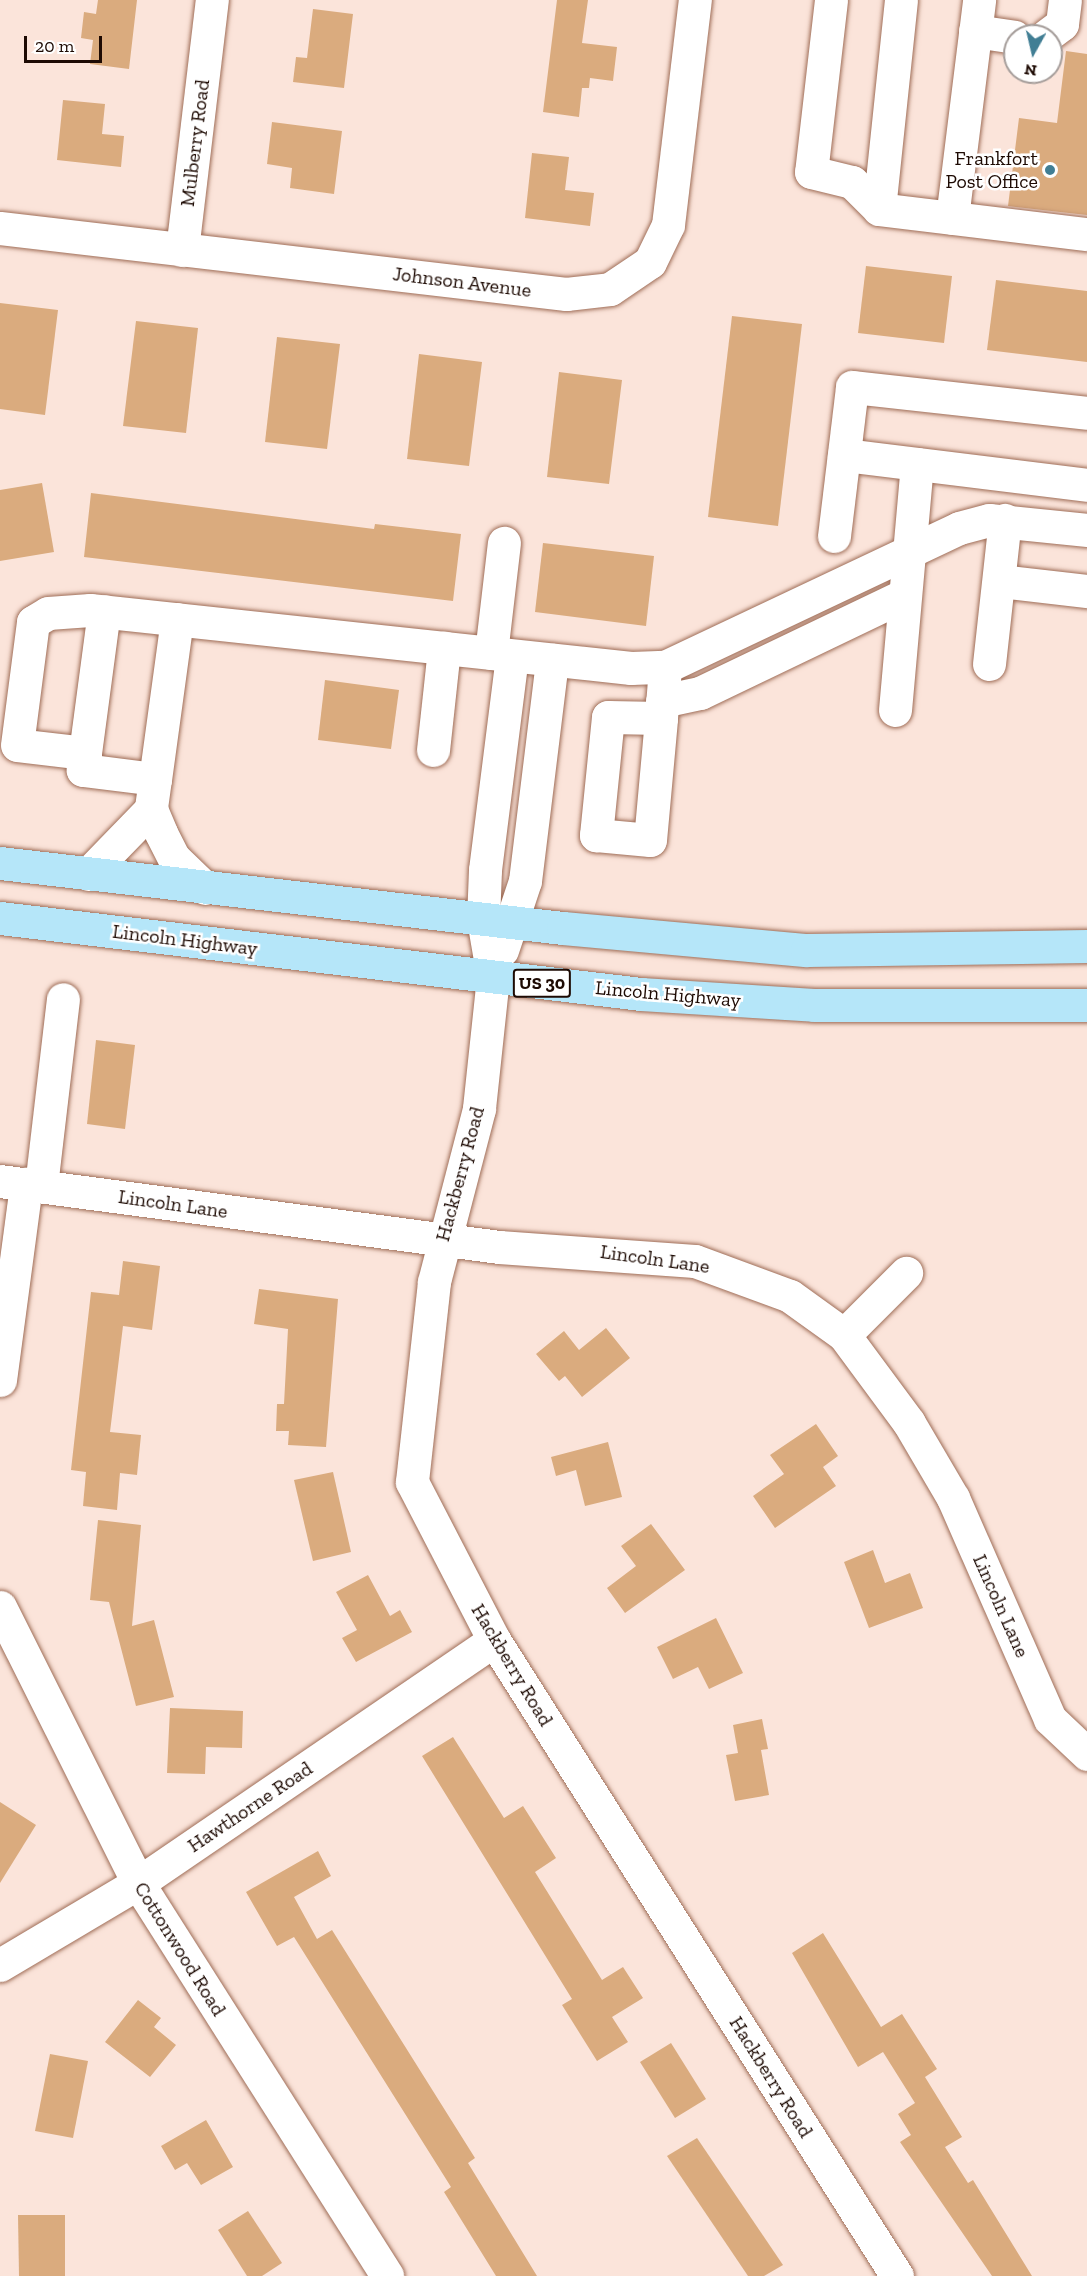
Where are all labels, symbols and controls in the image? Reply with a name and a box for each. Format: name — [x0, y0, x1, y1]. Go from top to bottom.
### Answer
scale bar — [27, 24, 105, 62]
north arrow — [1003, 24, 1063, 84]
text: 20 m — [35, 35, 74, 57]
text: N — [1023, 60, 1038, 81]
street label: Mulberry Road — [175, 78, 215, 208]
place label: Frankfort Post Office — [945, 146, 1038, 193]
marker: Frankfort Post Office — [1043, 163, 1057, 177]
street label: Johnson Avenue — [391, 262, 533, 302]
street label: Lincoln Highway — [111, 919, 259, 961]
road number: US 30 — [512, 968, 572, 998]
street label: Lincoln Highway — [594, 976, 742, 1012]
street label: Hackberry Road — [430, 1104, 490, 1244]
street label: Lincoln Lane — [117, 1184, 229, 1224]
street label: Lincoln Lane — [599, 1239, 711, 1279]
street label: Lincoln Lane — [968, 1551, 1034, 1661]
street label: Hackberry Road — [466, 1599, 558, 1731]
street label: Hawthorne Road — [183, 1756, 317, 1858]
street label: Cottonwood Road — [129, 1878, 231, 2020]
street label: Hackberry Road — [724, 2012, 818, 2142]

